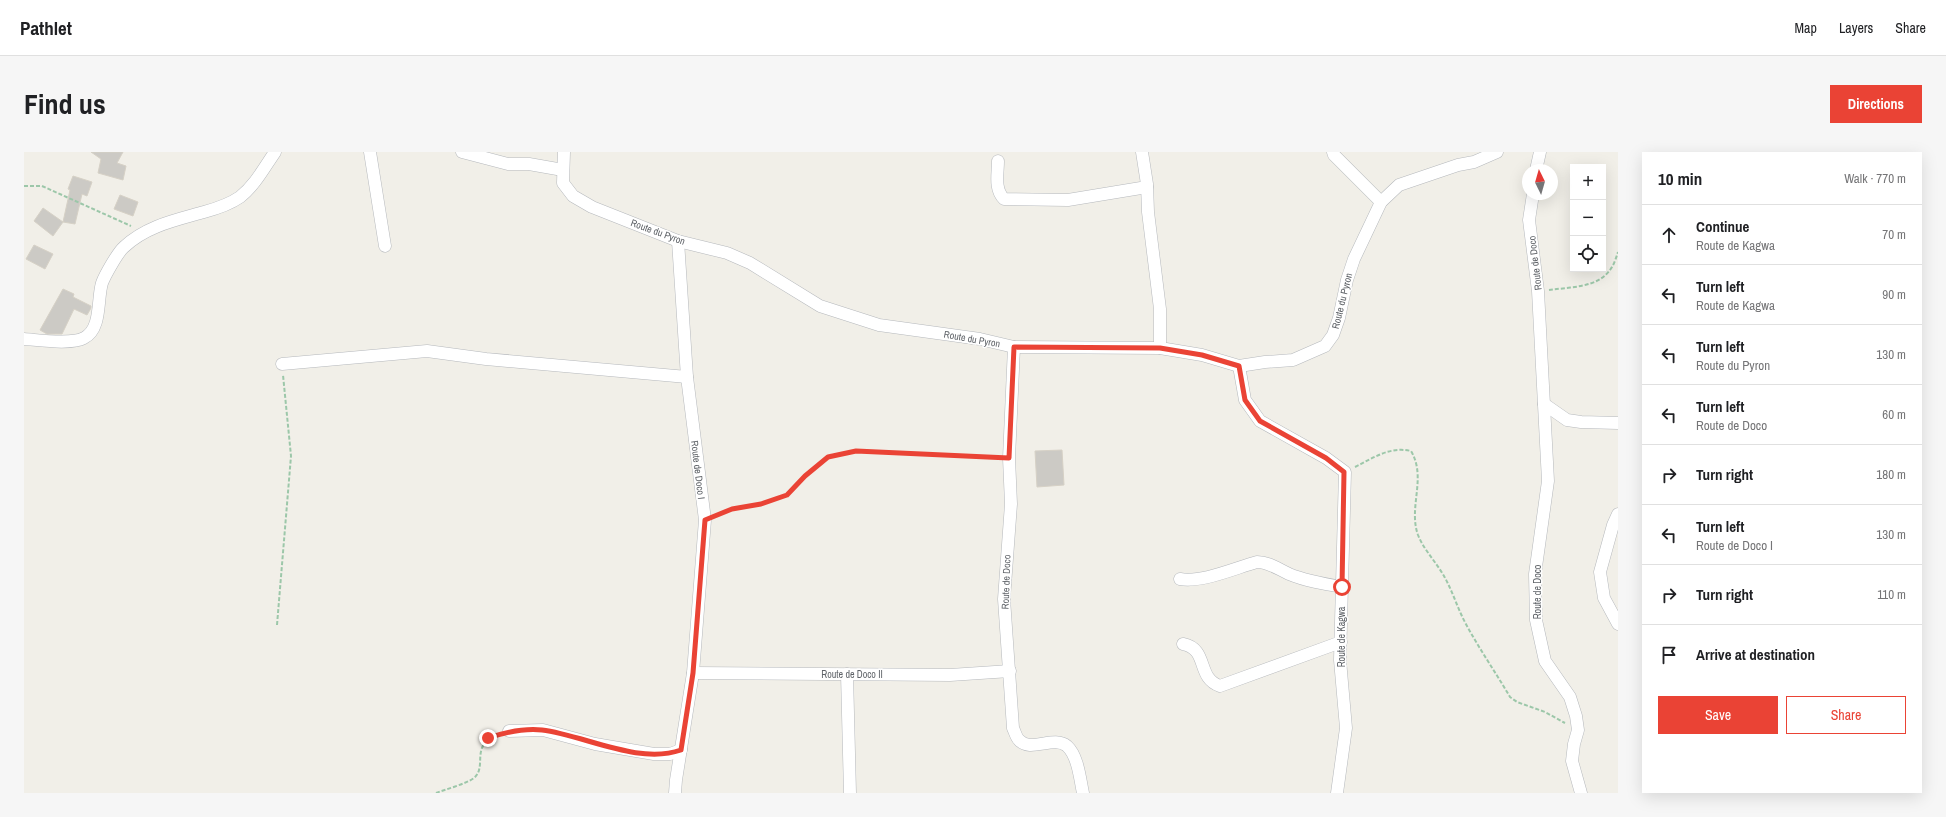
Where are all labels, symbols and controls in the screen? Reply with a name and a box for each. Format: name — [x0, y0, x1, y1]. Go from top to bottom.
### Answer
text: Pathlet — [20, 15, 72, 41]
text: Map — [1795, 19, 1817, 37]
text: Layers — [1839, 19, 1873, 37]
text: Share — [1895, 19, 1926, 37]
text: Find us — [24, 85, 106, 123]
button: Directions — [1830, 85, 1922, 123]
north arrow — [1522, 164, 1558, 200]
map controls — [1570, 164, 1606, 272]
button: + — [1570, 164, 1606, 200]
text: 10 min — [1658, 167, 1702, 190]
text: Walk · 770 m — [1844, 170, 1906, 187]
button: − — [1570, 200, 1606, 236]
street label: Route du Pyron — [629, 216, 687, 248]
text: Continue — [1696, 216, 1749, 237]
icon: ahead — [1658, 224, 1680, 246]
text: 70 m — [1882, 226, 1906, 243]
street label: Route de Doco — [1525, 235, 1545, 291]
button: locate — [1570, 236, 1606, 272]
text: Route de Kagwa — [1696, 237, 1775, 254]
street label: Route du Pyron — [1329, 272, 1355, 330]
text: Turn left — [1696, 276, 1744, 297]
icon: left — [1658, 284, 1680, 306]
text: 90 m — [1882, 286, 1906, 303]
text: Route de Kagwa — [1696, 297, 1775, 314]
street label: Route du Pyron — [943, 328, 1001, 350]
text: Turn left — [1696, 336, 1744, 357]
icon: left — [1658, 344, 1680, 366]
text: 130 m — [1876, 346, 1906, 363]
text: Route du Pyron — [1696, 357, 1770, 374]
text: Turn left — [1696, 396, 1744, 417]
icon: left — [1658, 404, 1680, 426]
text: 60 m — [1882, 406, 1906, 423]
text: Route de Doco — [1696, 417, 1767, 434]
street label: Route de Doco I — [688, 440, 708, 500]
icon: right — [1658, 464, 1680, 486]
text: Turn right — [1696, 464, 1753, 485]
text: 180 m — [1876, 466, 1906, 483]
text: Turn left — [1696, 516, 1744, 537]
icon: left — [1658, 524, 1680, 546]
text: 130 m — [1876, 526, 1906, 543]
text: Route de Doco I — [1696, 537, 1773, 554]
street label: Route de Doco — [999, 554, 1013, 610]
street label: Route de Doco — [1531, 564, 1544, 619]
route start — [1333, 578, 1351, 596]
icon: right — [1658, 584, 1680, 606]
text: Turn right — [1696, 584, 1753, 605]
text: 110 m — [1877, 586, 1906, 603]
street label: Route de Kagwa — [1335, 606, 1348, 667]
icon: arrive — [1658, 644, 1680, 666]
text: Arrive at destination — [1696, 644, 1815, 665]
street label: Route de Doco II — [821, 668, 883, 681]
button: Save — [1658, 696, 1778, 734]
button: Share — [1786, 696, 1906, 734]
route end — [479, 729, 497, 747]

